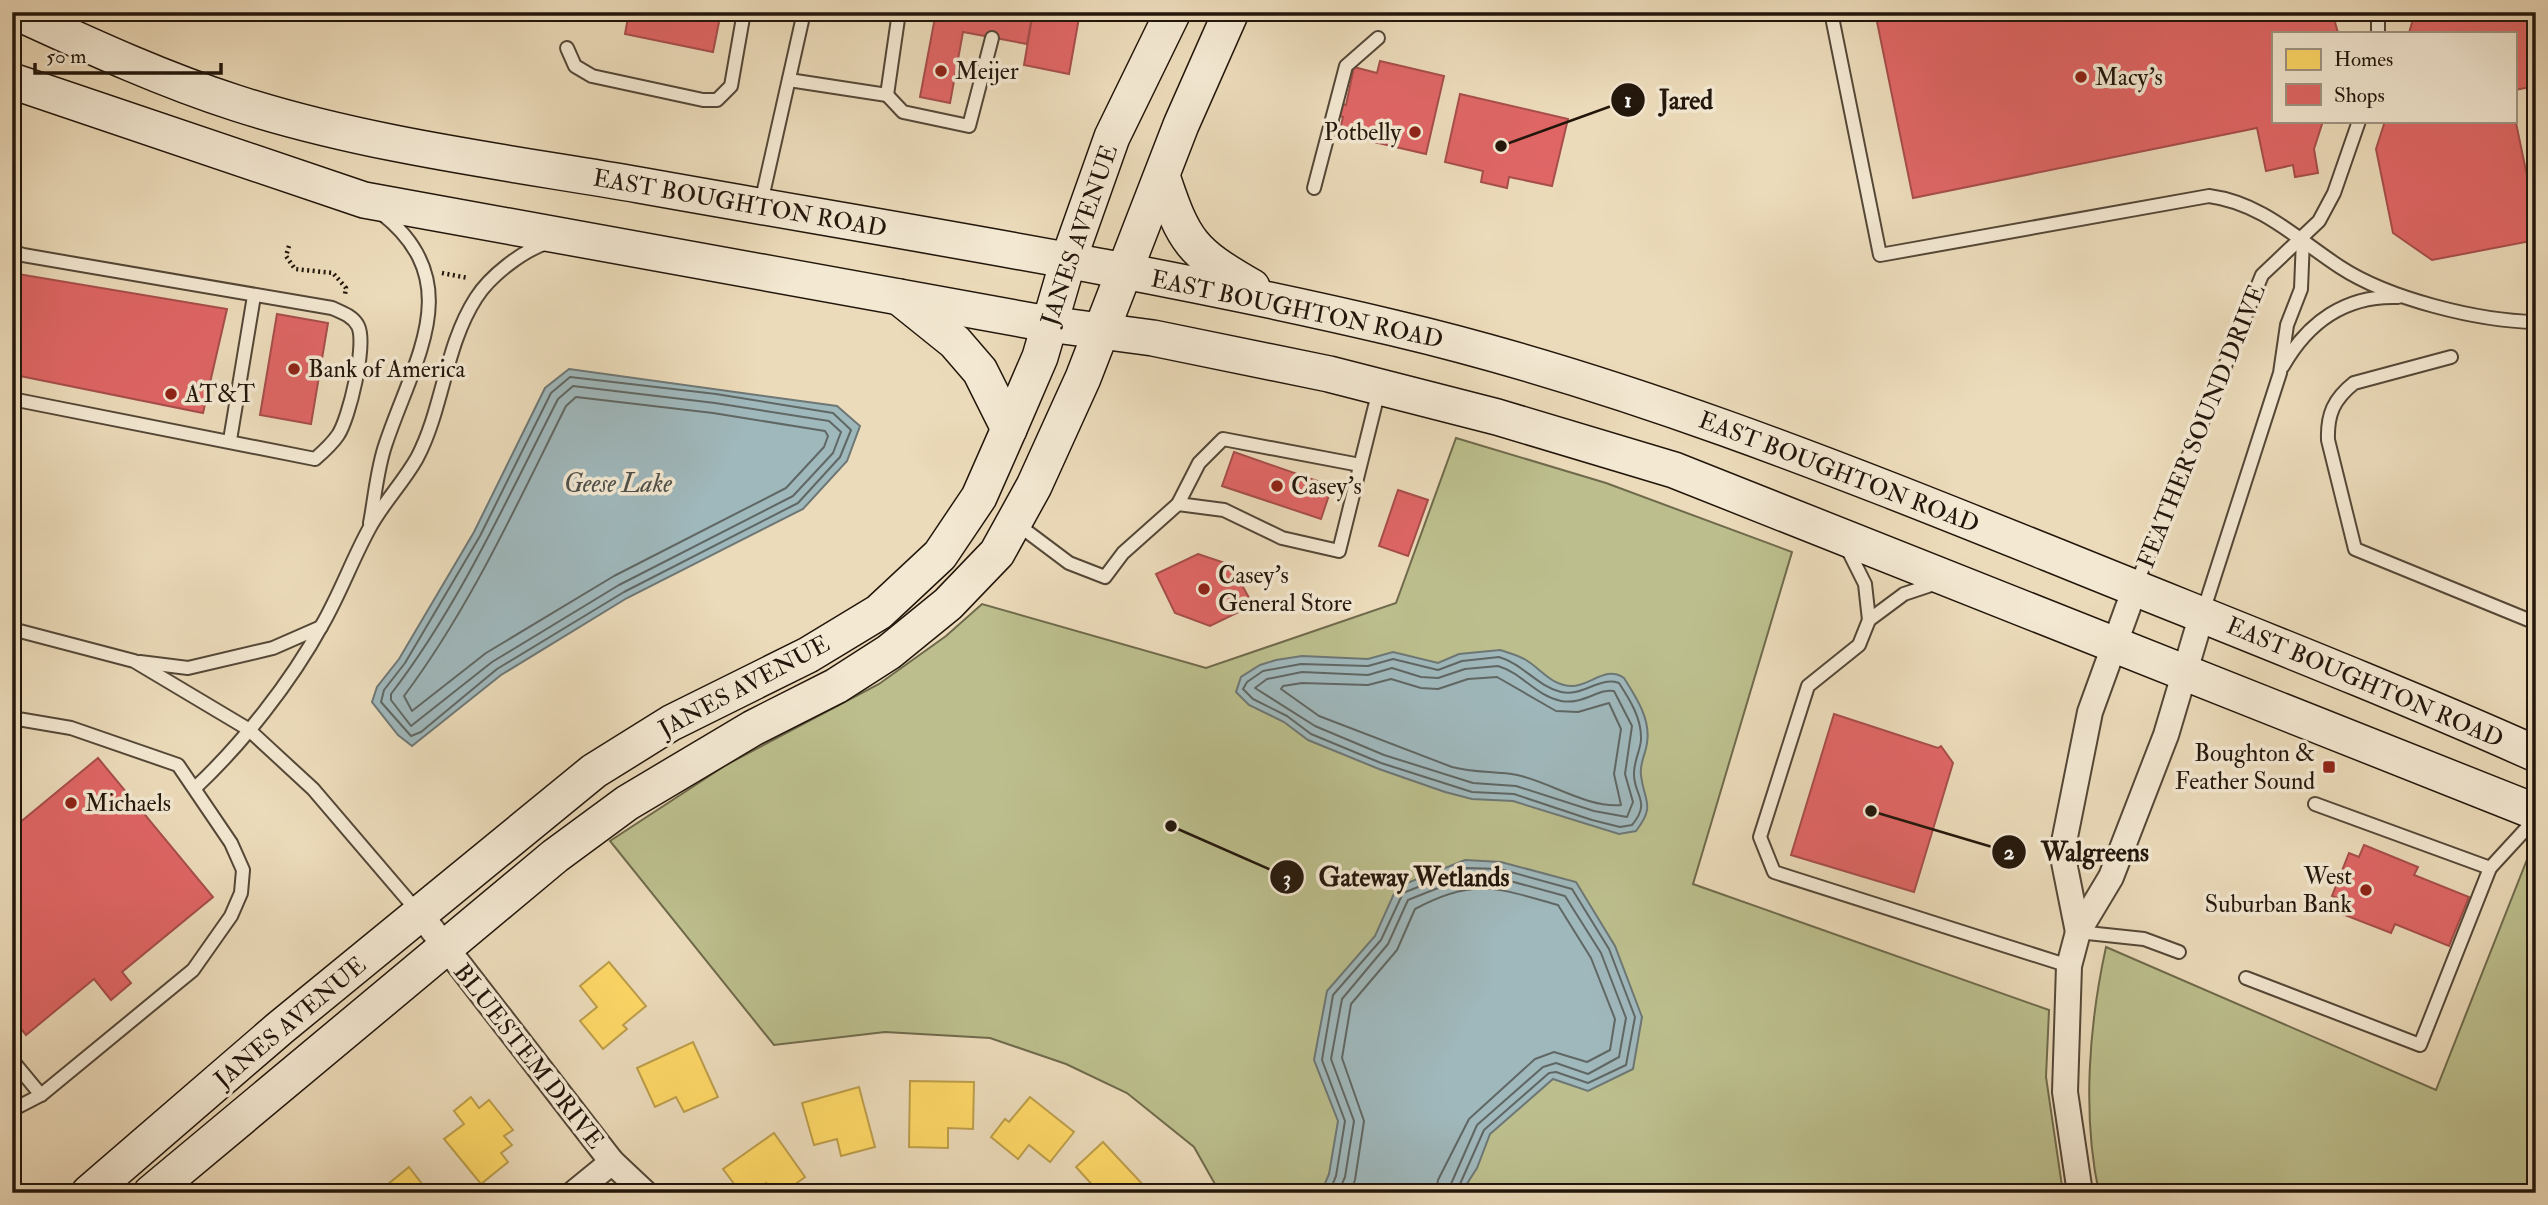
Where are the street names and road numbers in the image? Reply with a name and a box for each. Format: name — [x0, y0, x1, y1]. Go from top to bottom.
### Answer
street label: JANES AVENUE — [1034, 141, 1125, 330]
street label: EAST BOUGHTON ROAD — [591, 162, 889, 245]
street label: EAST BOUGHTON ROAD — [1148, 263, 1446, 356]
street label: FEATHER SOUND DRIVE — [2130, 280, 2273, 572]
street label: EAST BOUGHTON ROAD — [1694, 405, 1983, 540]
street label: EAST BOUGHTON ROAD — [2222, 610, 2508, 755]
street label: JANES AVENUE — [653, 628, 835, 745]
street label: JANES AVENUE — [207, 950, 373, 1096]
street label: BLUESTEM DRIVE — [446, 957, 611, 1155]

